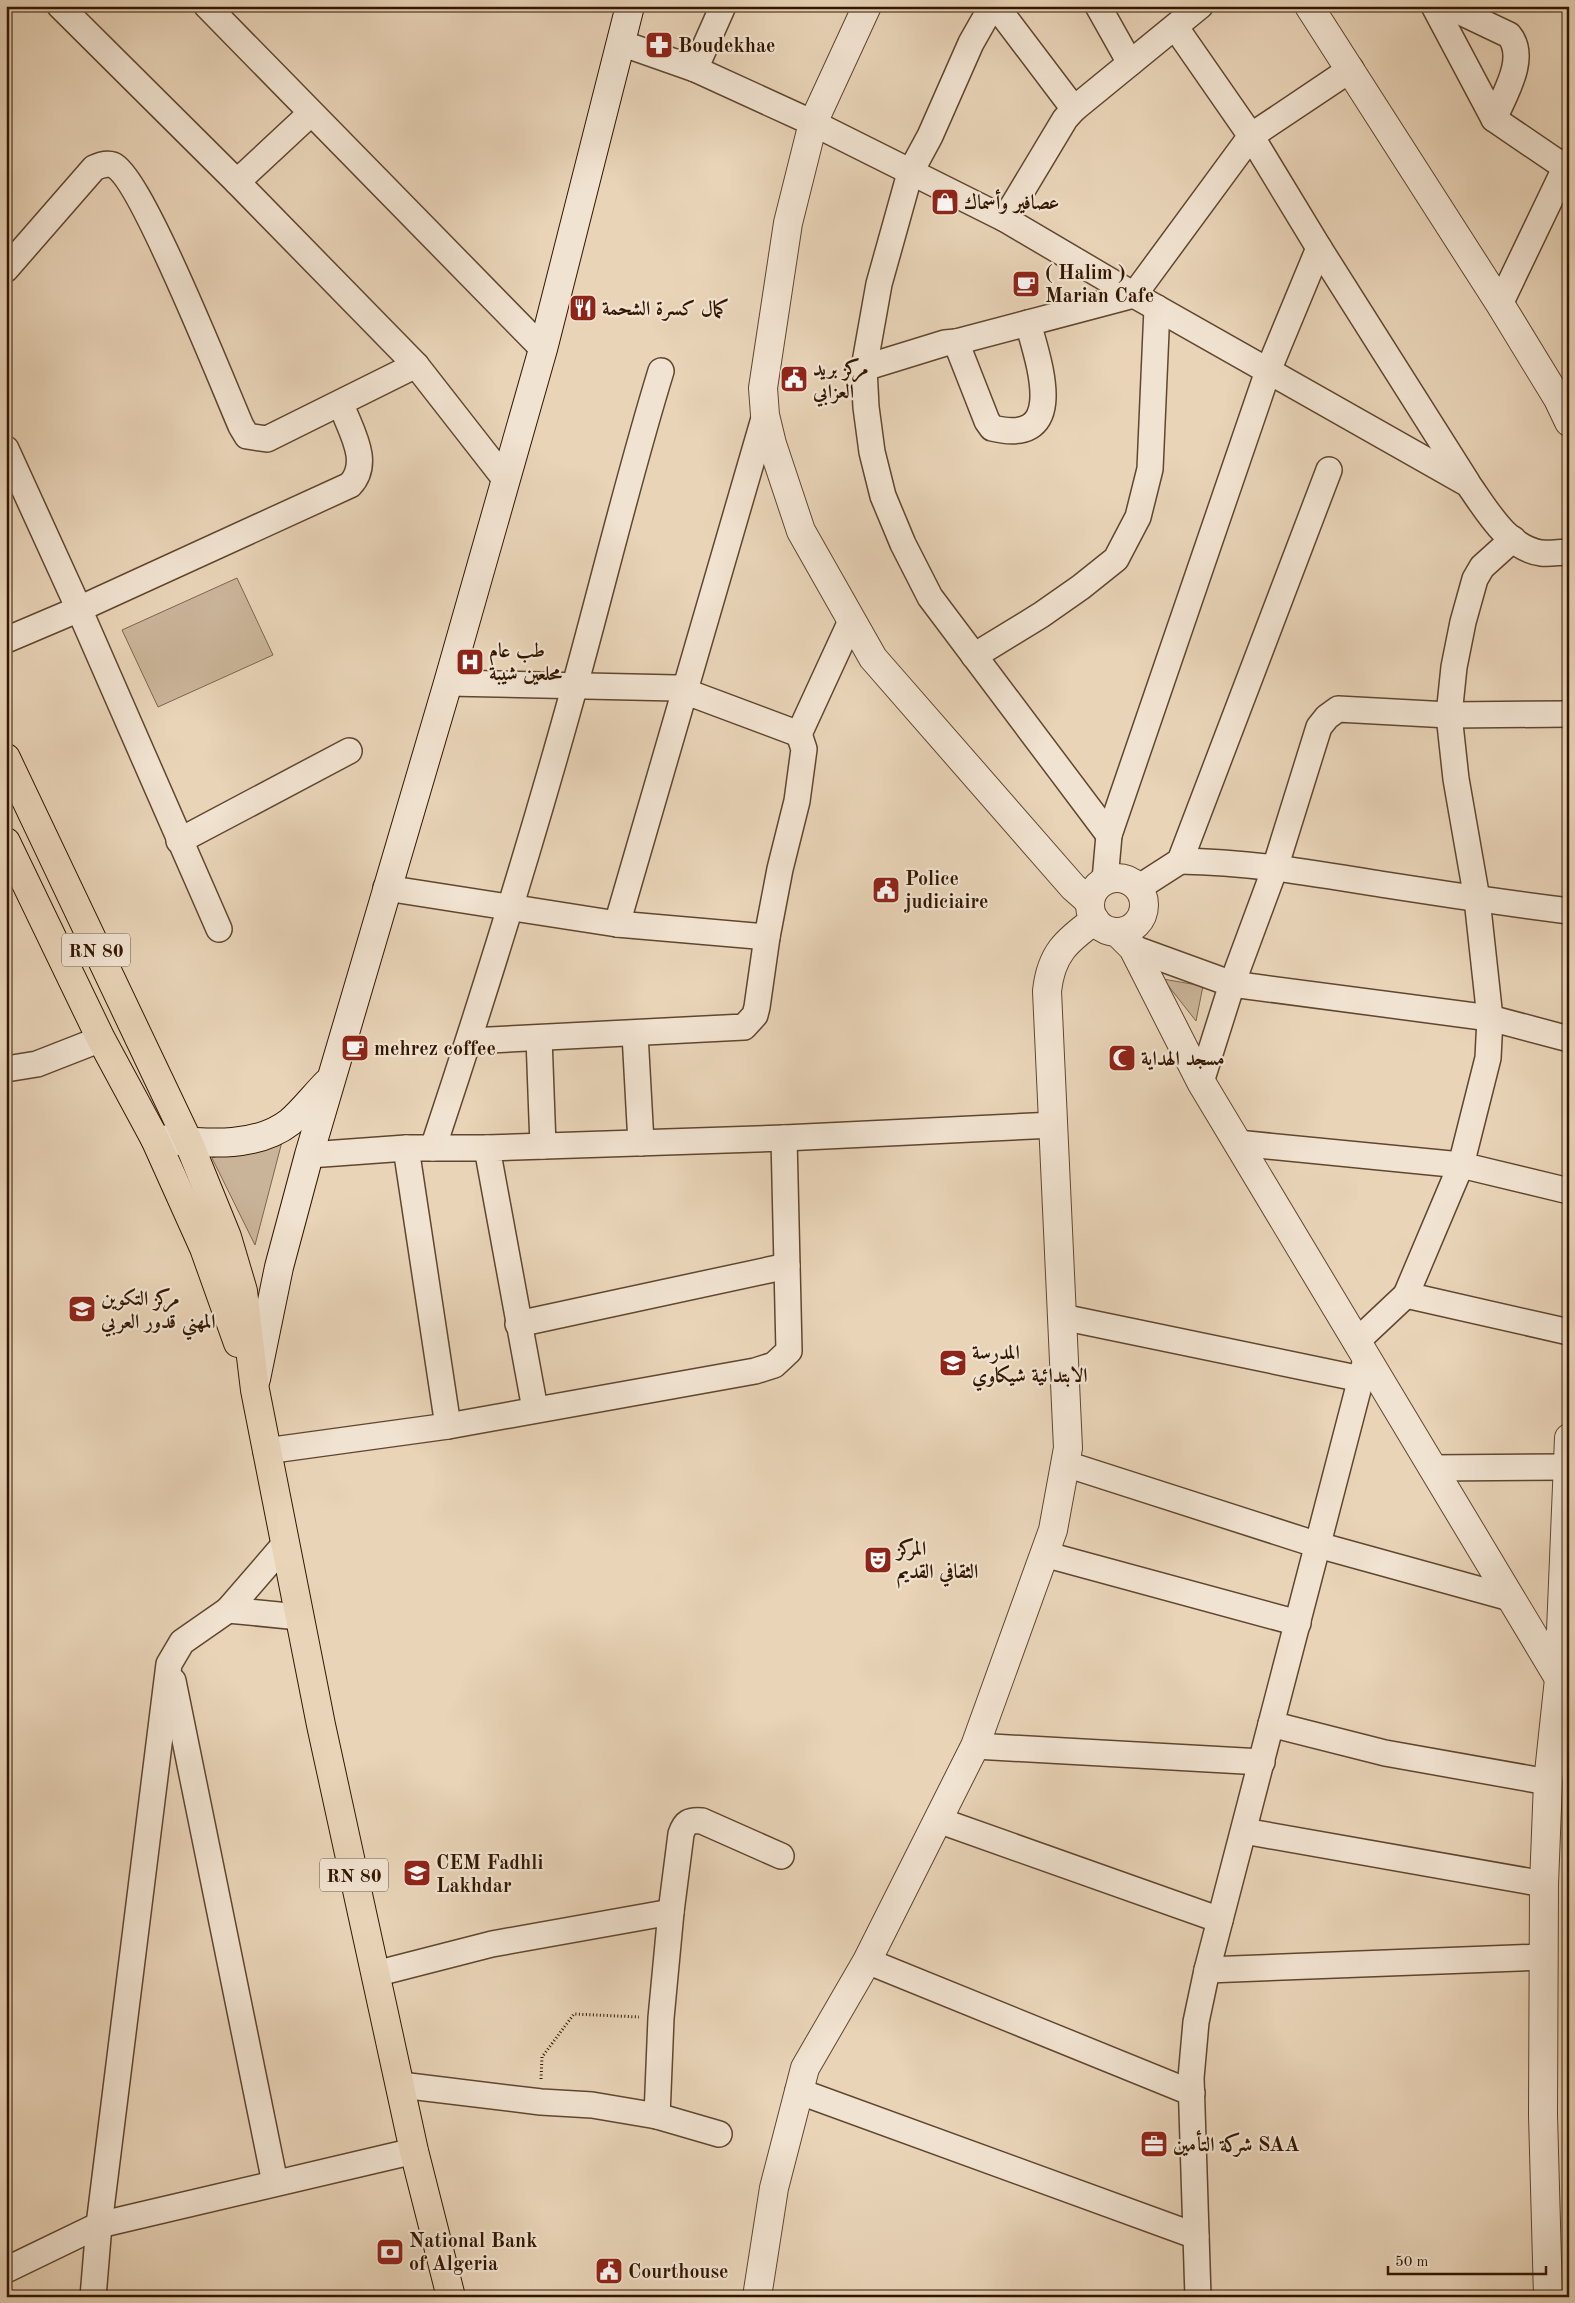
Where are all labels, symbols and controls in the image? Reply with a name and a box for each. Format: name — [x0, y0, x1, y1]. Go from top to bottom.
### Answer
pharmacy icon: Boudekhae — [644, 30, 674, 60]
place label: Boudekhae — [678, 37, 775, 57]
shop icon: عصافير وأسماك — [930, 187, 960, 217]
place label: عصافير وأسماك — [964, 189, 1059, 214]
place label: ( Halim ) Marian Cafe — [1045, 263, 1154, 307]
cafe icon: ( Halim ) Marian Cafe — [1011, 269, 1041, 299]
restaurant icon: كمال كسرة الشحمة — [568, 293, 598, 323]
place label: كمال كسرة الشحمة — [602, 298, 729, 321]
place label: مركز بريد العزابي — [812, 357, 868, 407]
public building icon: مركز بريد العزابي — [779, 364, 809, 394]
place label: طب عام محلعين شيبة — [489, 641, 563, 686]
hospital icon: طب عام محلعين شيبة — [455, 647, 485, 677]
place label: Police judiciaire — [903, 870, 989, 913]
public building icon: Police judiciaire — [871, 875, 901, 905]
road number: RN 80 — [62, 934, 130, 966]
cafe icon: mehrez coffee — [340, 1033, 370, 1063]
place label: mehrez coffee — [374, 1040, 496, 1060]
mosque icon: مسجد الهداية — [1107, 1043, 1137, 1073]
place label: مسجد الهداية — [1141, 1050, 1225, 1071]
place label: مركز التكوين المهني قدور العربي — [100, 1287, 216, 1341]
school or university icon: مركز التكوين المهني قدور العربي — [67, 1294, 97, 1324]
place label: المدرسة الابتدائية شيكاوي — [972, 1344, 1088, 1392]
school or university icon: المدرسة الابتدائية شيكاوي — [938, 1348, 968, 1378]
place label: المركز الثقافي القديم — [895, 1537, 978, 1589]
theatre icon: المركز الثقافي القديم — [863, 1545, 893, 1575]
place label: CEM Fadhli Lakhdar — [436, 1854, 543, 1897]
road number: RN 80 — [320, 1858, 388, 1892]
school or university icon: CEM Fadhli Lakhdar — [402, 1858, 432, 1888]
office icon: شركة التأمين SAA — [1139, 2129, 1169, 2159]
place label: شركة التأمين SAA — [1173, 2130, 1300, 2157]
place label: National Bank of Algeria — [409, 2232, 537, 2275]
bank icon: National Bank of Algeria — [375, 2237, 405, 2267]
scale bar — [1388, 2243, 1545, 2275]
text: 50 m — [1395, 2255, 1429, 2270]
public building icon: Courthouse — [594, 2256, 624, 2286]
place label: Courthouse — [628, 2263, 729, 2283]

